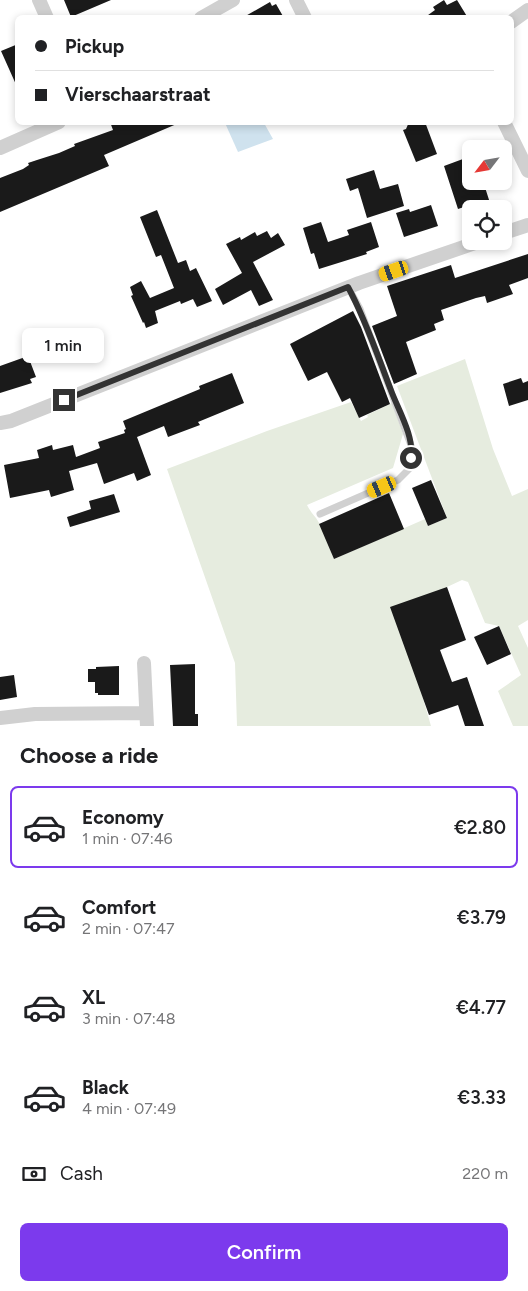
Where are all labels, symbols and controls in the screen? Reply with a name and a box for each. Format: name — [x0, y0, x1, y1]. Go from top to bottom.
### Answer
text: Pickup — [65, 35, 124, 58]
text: Vierschaarstraat — [65, 83, 211, 106]
north arrow — [462, 140, 512, 190]
map controls — [462, 140, 512, 250]
button: locate — [462, 200, 512, 250]
car — [377, 259, 410, 283]
callout: 1 min — [23, 328, 105, 362]
text: 1 min — [44, 336, 82, 355]
route end — [53, 389, 75, 411]
route start — [400, 447, 422, 469]
car — [365, 474, 398, 500]
text: Choose a ride — [20, 742, 158, 769]
icon: car — [22, 805, 67, 850]
text: Economy — [82, 806, 164, 829]
text: €2.80 — [454, 816, 506, 839]
text: 1 min · 07:46 — [82, 829, 173, 848]
icon: car — [22, 895, 67, 940]
text: Comfort — [82, 896, 157, 919]
text: €3.79 — [457, 906, 506, 929]
text: 2 min · 07:47 — [82, 919, 175, 938]
icon: car — [22, 985, 67, 1030]
text: XL — [82, 986, 105, 1009]
text: €4.77 — [456, 996, 506, 1019]
text: 3 min · 07:48 — [82, 1009, 176, 1028]
icon: car — [22, 1075, 67, 1120]
text: Black — [82, 1076, 129, 1099]
text: €3.33 — [457, 1086, 506, 1109]
text: 4 min · 07:49 — [82, 1099, 176, 1118]
icon: cash — [20, 1160, 48, 1188]
text: Cash — [60, 1162, 103, 1185]
text: 220 m — [462, 1164, 508, 1183]
button: Confirm — [20, 1223, 508, 1281]

